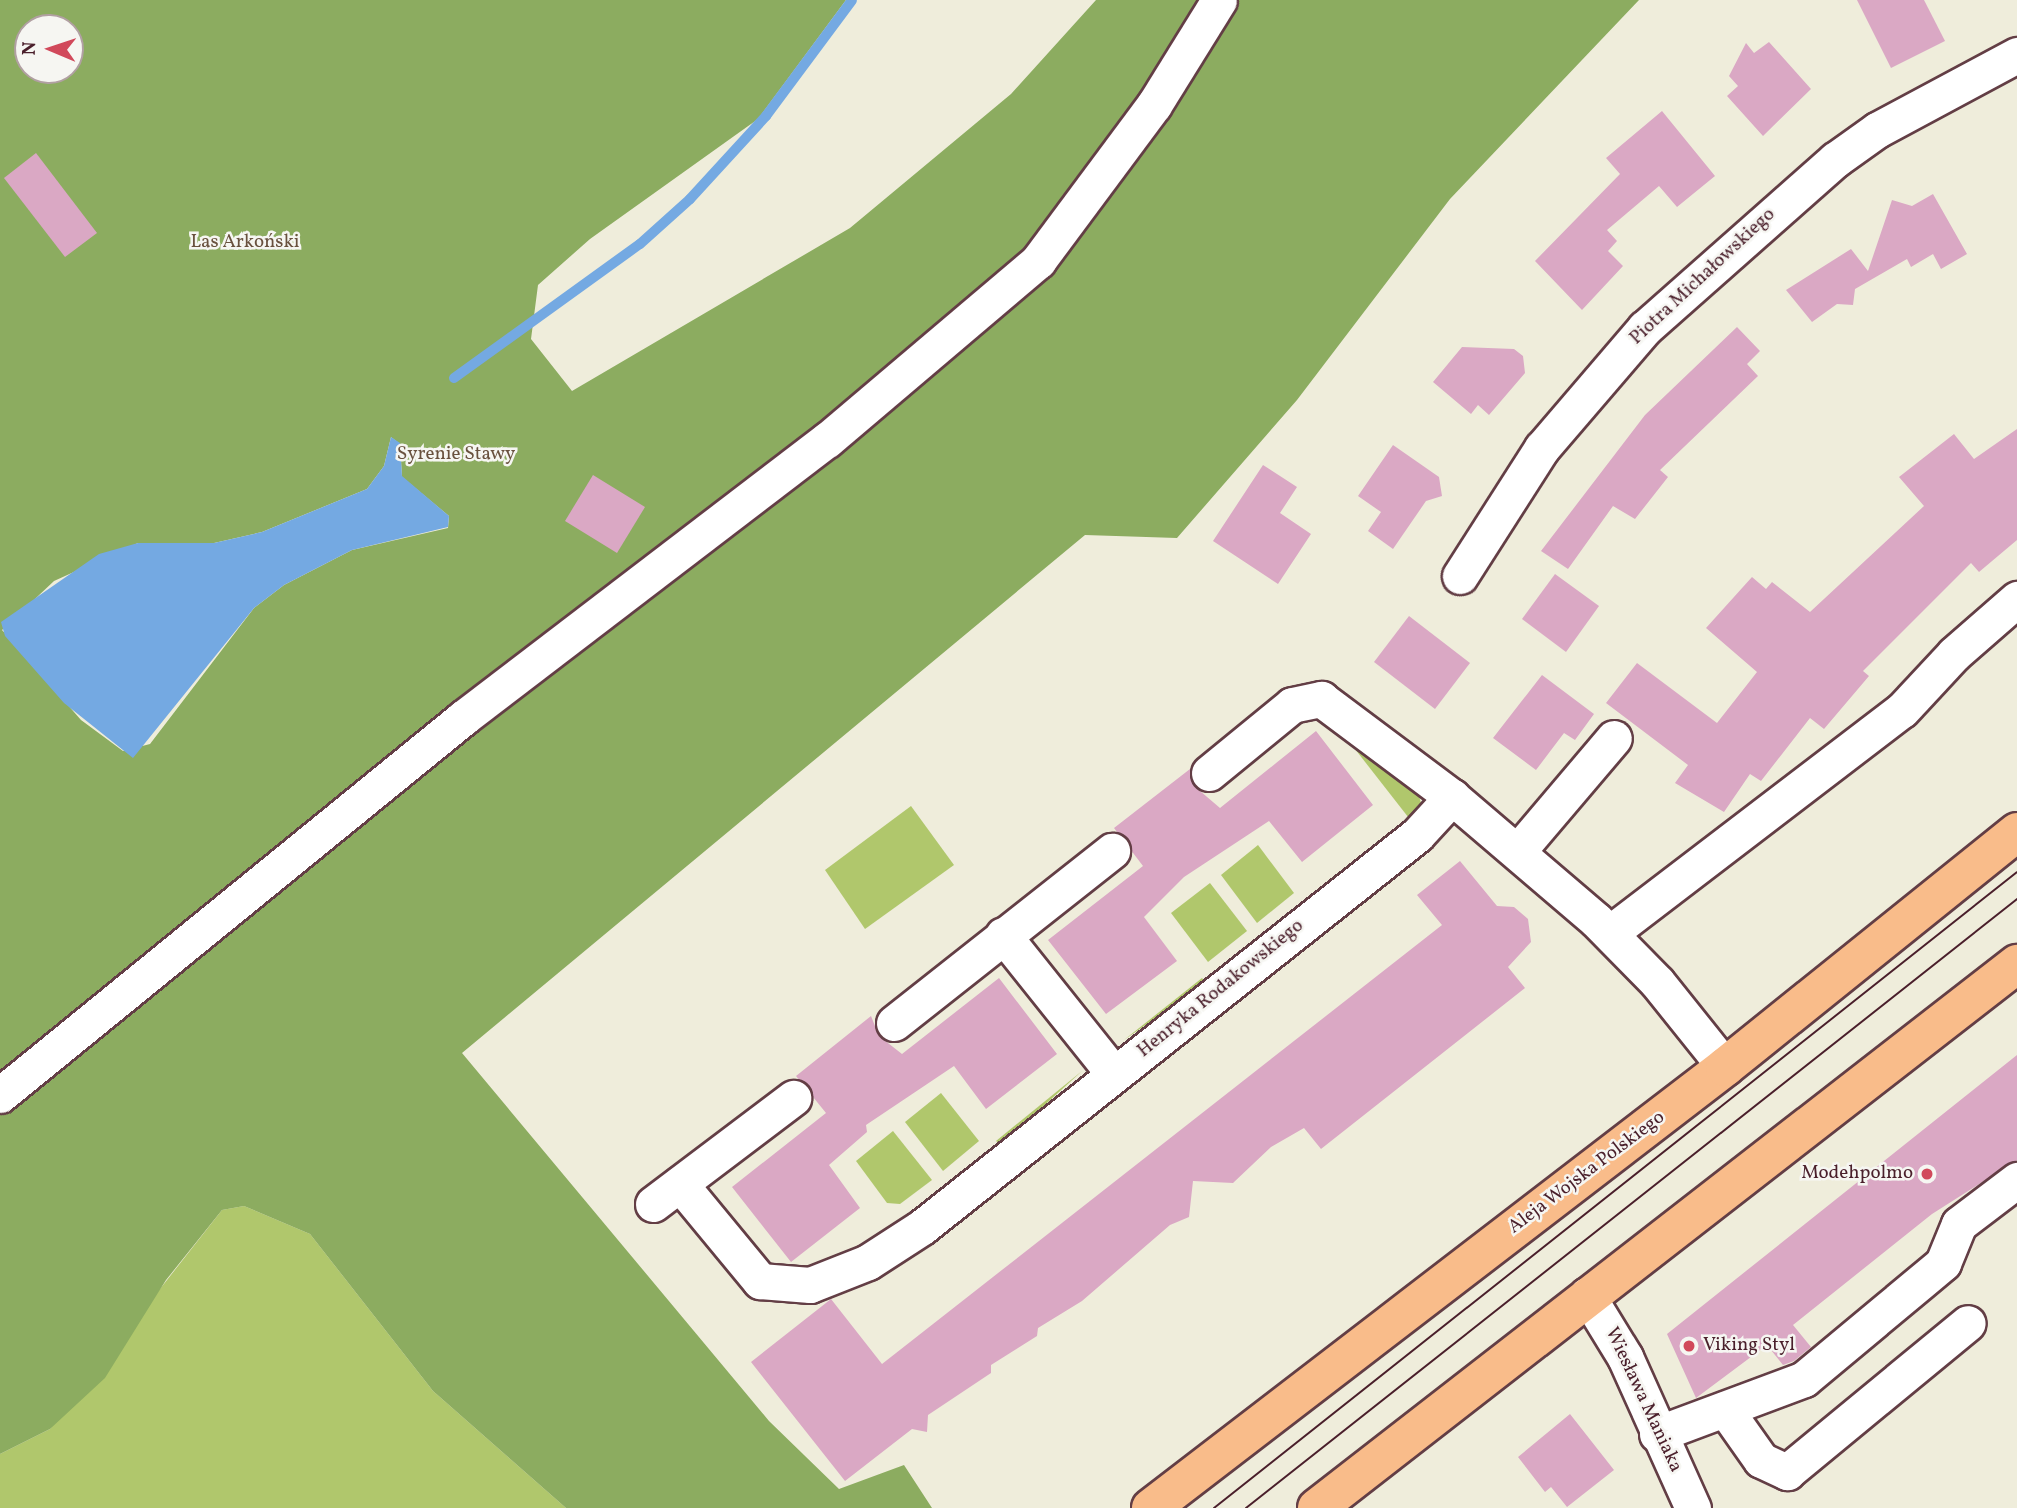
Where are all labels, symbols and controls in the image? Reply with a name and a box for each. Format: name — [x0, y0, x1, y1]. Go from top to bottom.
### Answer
north arrow — [14, 14, 84, 84]
text: N — [17, 41, 43, 56]
street label: Piotra Michałowskiego — [1626, 204, 1780, 350]
park label: Las Arkoński — [190, 232, 300, 254]
park label: Syrenie Stawy — [397, 444, 515, 466]
street label: Henryka Rodakowskiego — [1133, 915, 1309, 1063]
street label: Aleja Wojska Polskiego — [1504, 1106, 1670, 1240]
place label: Modehpolmo — [1801, 1163, 1913, 1185]
marker: Modehpolmo — [1919, 1166, 1935, 1182]
street label: Wiesława Maniaka — [1599, 1324, 1687, 1476]
place label: Viking Styl — [1703, 1335, 1795, 1357]
marker: Viking Styl — [1681, 1338, 1697, 1354]

